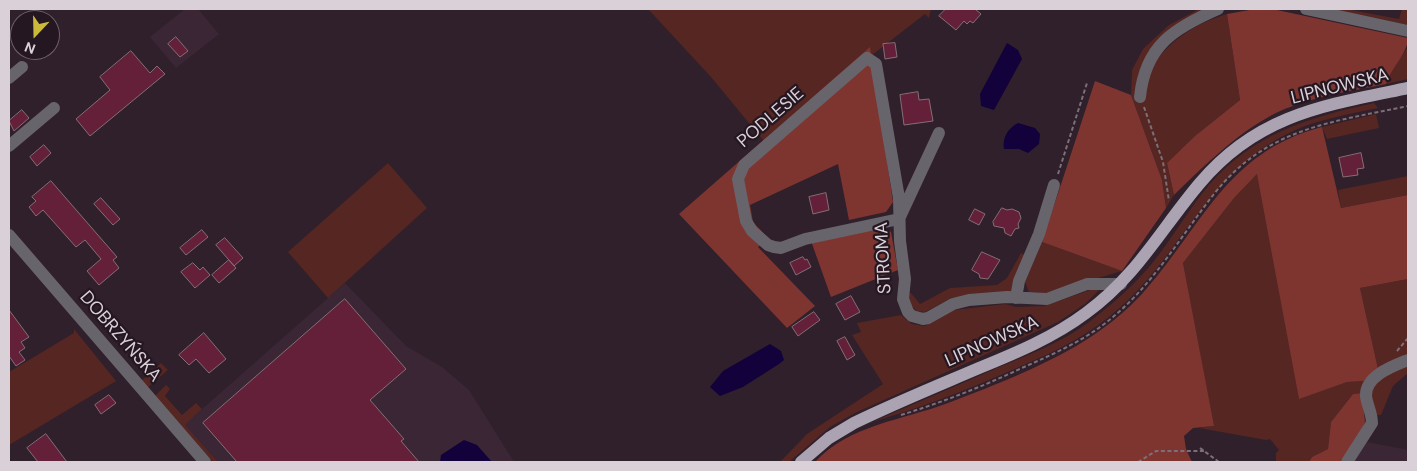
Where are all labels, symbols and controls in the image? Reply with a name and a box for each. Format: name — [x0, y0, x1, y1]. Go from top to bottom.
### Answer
north arrow — [10, 10, 60, 60]
text: N — [22, 38, 38, 58]
street label: LIPNOWSKA — [1289, 64, 1391, 110]
street label: PODLESIE — [733, 83, 809, 153]
street label: STROMA — [871, 222, 897, 294]
street label: DOBRZYŃSKA — [75, 287, 165, 387]
street label: LIPNOWSKA — [942, 312, 1042, 372]

